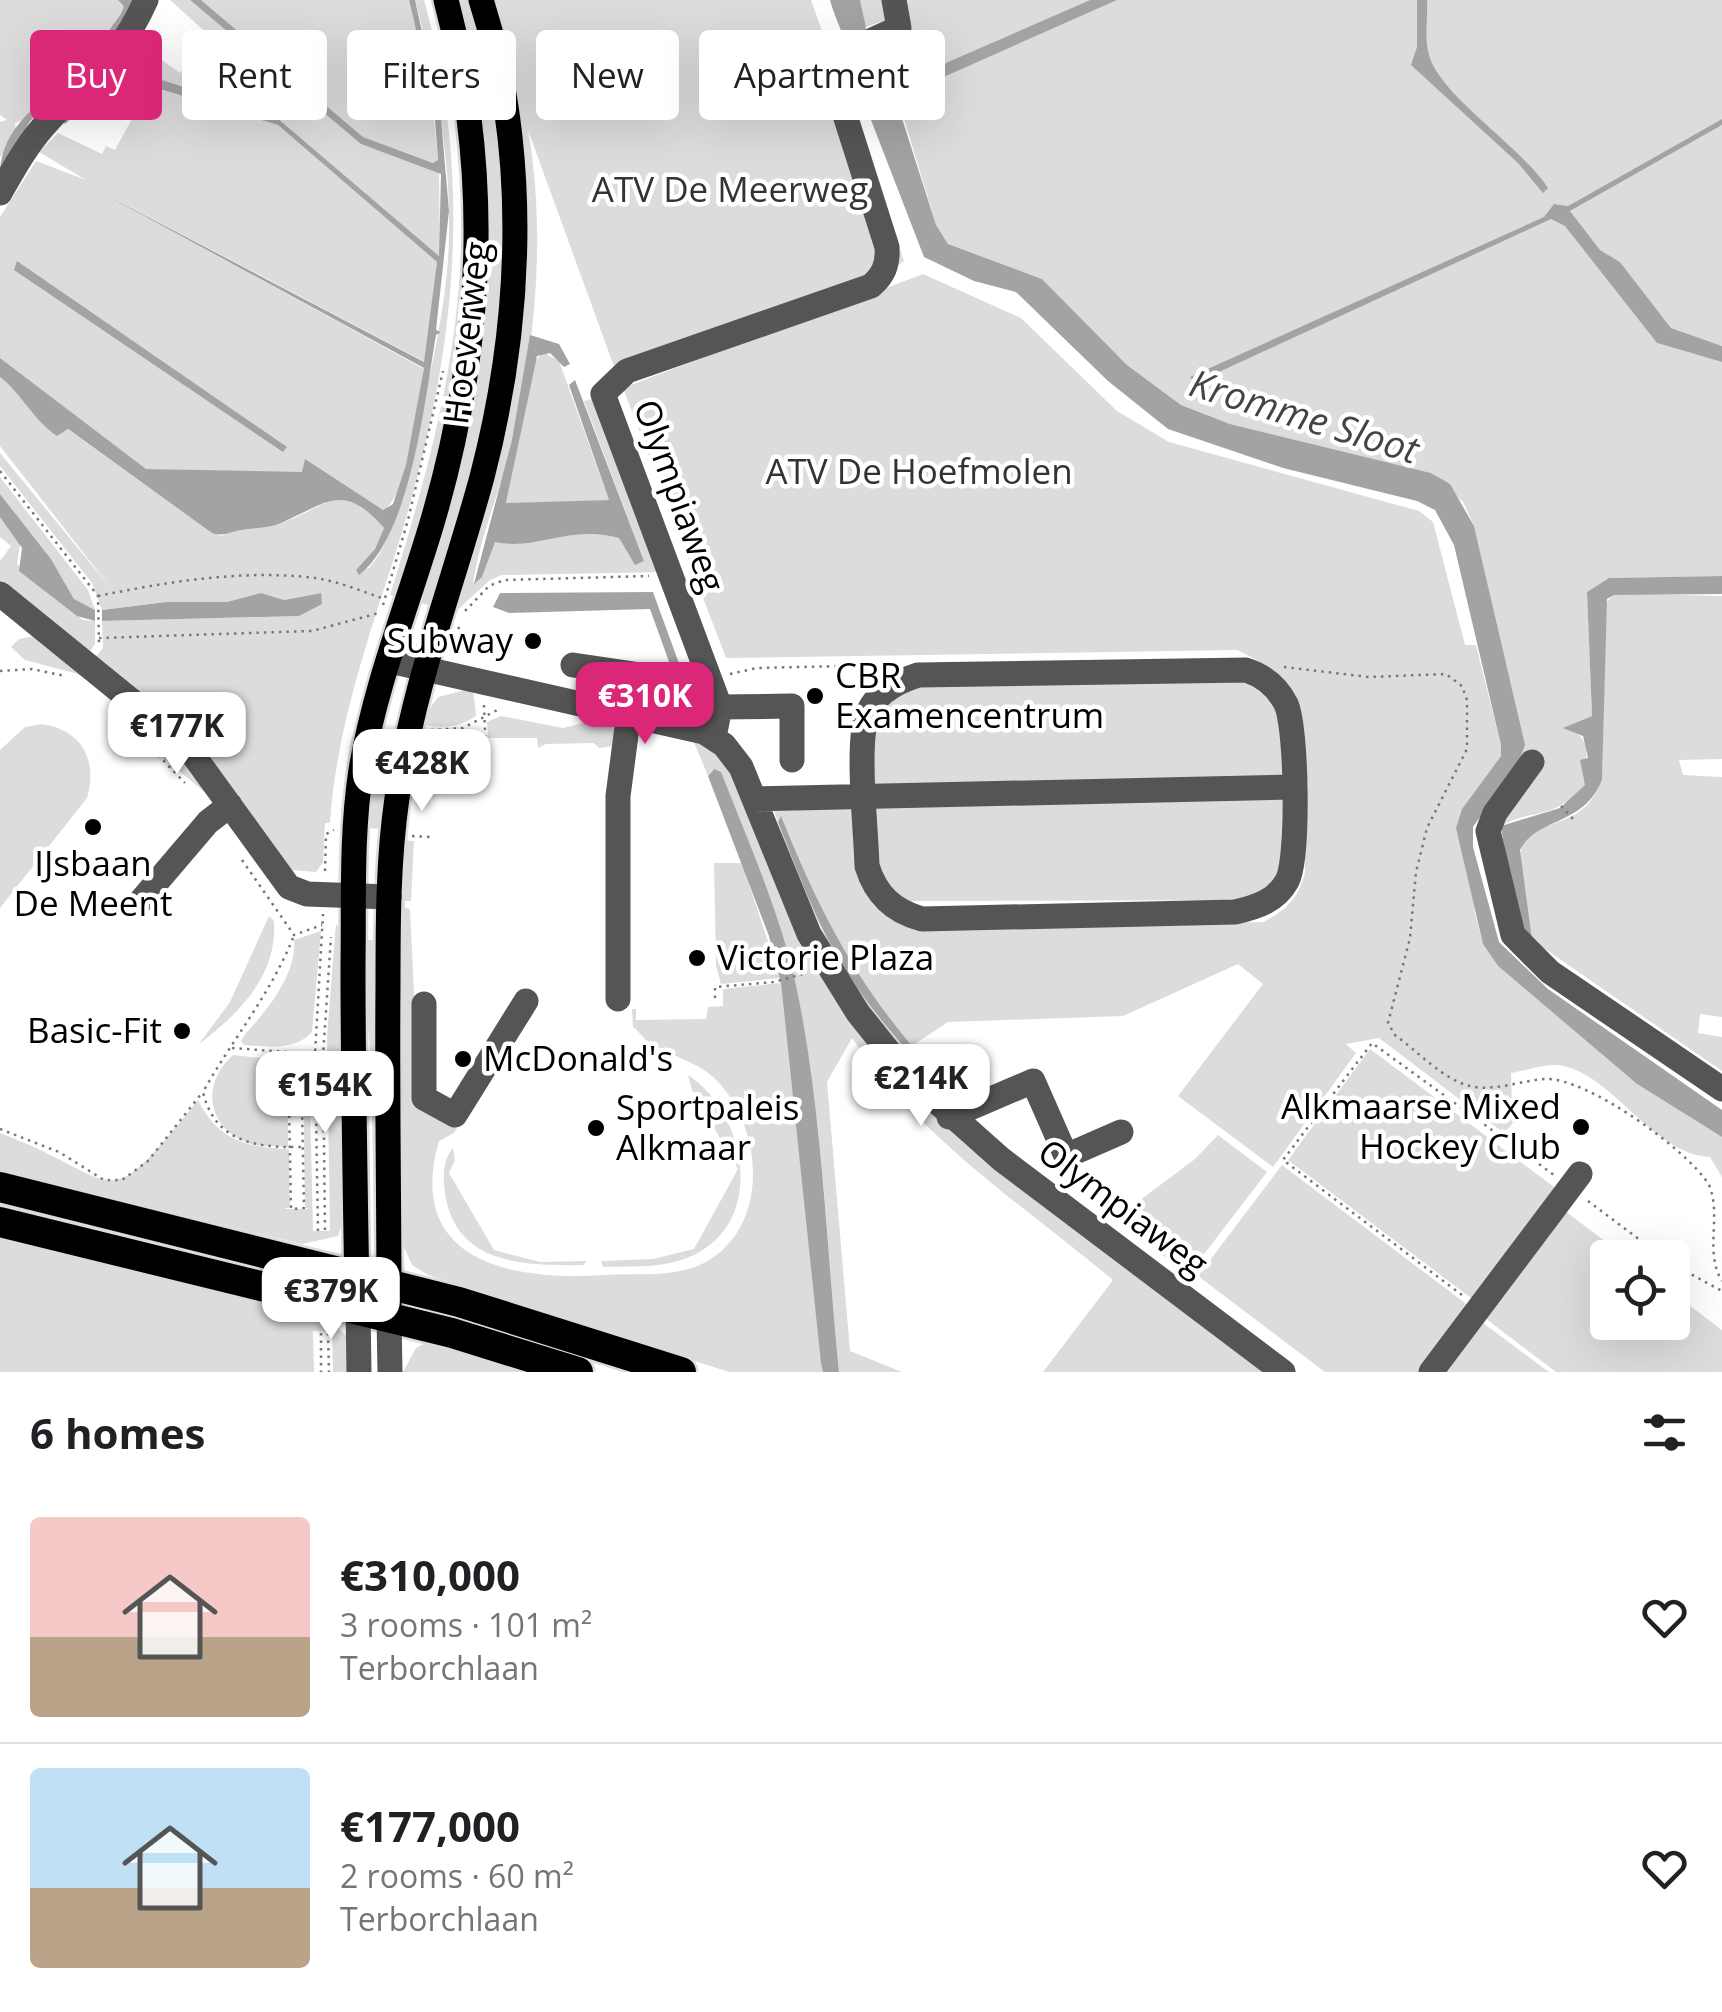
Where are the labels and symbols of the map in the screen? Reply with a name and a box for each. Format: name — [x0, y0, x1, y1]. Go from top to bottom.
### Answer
park label: ATV De Meerweg — [592, 165, 868, 212]
street label: Hoeverweg — [431, 239, 500, 427]
water label: Kromme Sloot — [1184, 356, 1427, 475]
street label: Olympiaweg — [624, 393, 737, 598]
park label: ATV De Hoefmolen — [765, 447, 1073, 494]
place label: Subway — [387, 616, 513, 663]
marker: Subway — [522, 630, 544, 652]
place label: CBR Examencentrum — [835, 651, 1104, 738]
pin: €310K — [575, 662, 715, 747]
marker: CBR Examencentrum — [804, 685, 826, 707]
pin: €177K — [107, 692, 247, 777]
pin: €428K — [352, 729, 492, 814]
marker: IJsbaan De Meent — [82, 816, 104, 838]
place label: IJsbaan De Meent — [14, 839, 172, 926]
place label: Victorie Plaza — [717, 933, 934, 980]
marker: Victorie Plaza — [686, 947, 708, 969]
place label: Basic-Fit — [27, 1006, 162, 1053]
marker: Basic-Fit — [171, 1020, 193, 1042]
place label: McDonald's — [483, 1034, 673, 1081]
pin: €214K — [851, 1044, 991, 1129]
marker: McDonald's — [452, 1048, 474, 1070]
pin: €154K — [255, 1051, 395, 1136]
place label: Alkmaarse Mixed Hockey Club — [1281, 1082, 1561, 1169]
place label: Sportpaleis Alkmaar — [616, 1083, 799, 1170]
marker: Alkmaarse Mixed Hockey Club — [1570, 1116, 1592, 1138]
marker: Sportpaleis Alkmaar — [585, 1117, 607, 1139]
street label: Olympiaweg — [1029, 1127, 1219, 1286]
pin: €379K — [261, 1257, 401, 1342]

